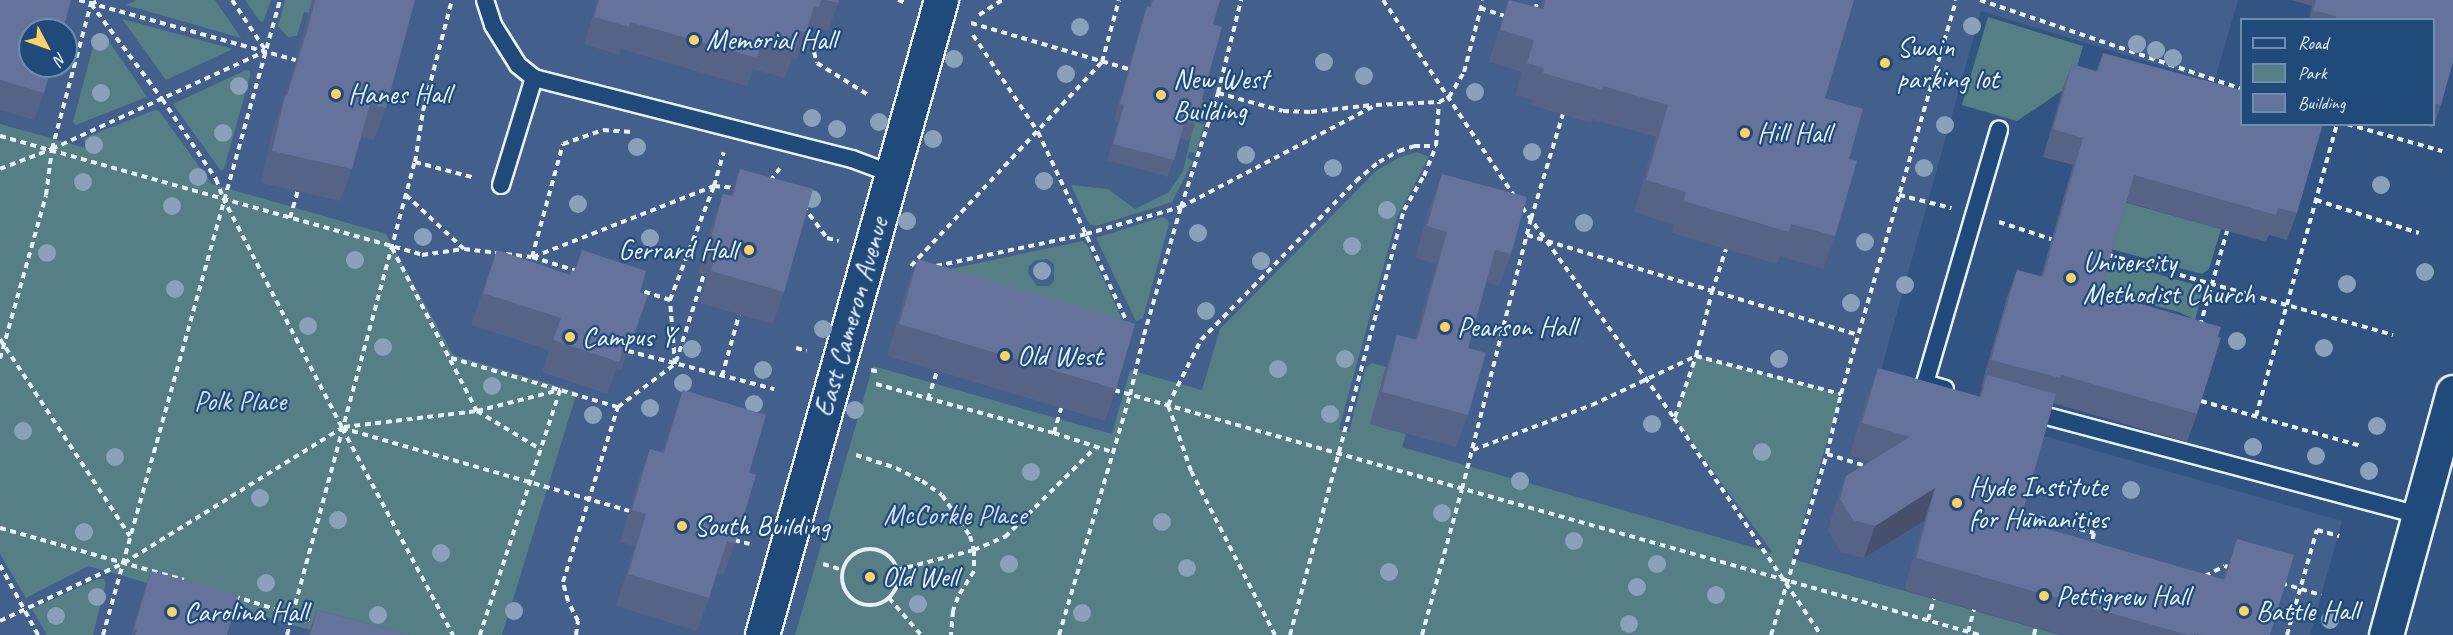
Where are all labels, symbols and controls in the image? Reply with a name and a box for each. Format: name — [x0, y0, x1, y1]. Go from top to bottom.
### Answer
north arrow — [18, 18, 78, 78]
legend — [2240, 18, 2435, 126]
place label: Memorial Hall — [706, 23, 837, 57]
place label: Swain parking lot — [1897, 30, 1999, 96]
text: Road — [2298, 32, 2328, 54]
marker: Memorial Hall — [687, 33, 701, 47]
text: N — [49, 48, 71, 69]
marker: Swain parking lot — [1878, 56, 1892, 70]
place label: New West Building — [1173, 62, 1269, 128]
text: Park — [2298, 62, 2327, 84]
place label: Hanes Hall — [348, 77, 451, 111]
marker: Hanes Hall — [329, 87, 343, 101]
marker: New West Building — [1154, 88, 1168, 102]
text: Building — [2298, 92, 2345, 114]
place label: Hill Hall — [1757, 116, 1832, 150]
marker: Hill Hall — [1738, 126, 1752, 140]
street label: East Cameron Avenue — [806, 213, 896, 421]
place label: Gerrard Hall — [618, 233, 737, 267]
marker: Gerrard Hall — [742, 243, 756, 257]
place label: University Methodist Church — [2083, 245, 2256, 311]
marker: University Methodist Church — [2064, 271, 2078, 285]
place label: Pearson Hall — [1457, 310, 1576, 344]
place label: Campus Y — [582, 320, 675, 354]
marker: Pearson Hall — [1438, 320, 1452, 334]
marker: Campus Y — [563, 330, 577, 344]
place label: Old West — [1017, 339, 1102, 373]
marker: Old West — [998, 349, 1012, 363]
park label: Polk Place — [194, 384, 286, 418]
place label: Hyde Institute for Humanities — [1969, 470, 2108, 536]
marker: Hyde Institute for Humanities — [1950, 496, 1964, 510]
park label: McCorkle Place — [883, 498, 1027, 532]
place label: South Building — [694, 509, 830, 543]
marker: South Building — [675, 519, 689, 533]
place label: Old Well — [882, 560, 958, 594]
marker: Old Well — [863, 570, 877, 584]
place label: Pettigrew Hall — [2056, 579, 2189, 613]
marker: Pettigrew Hall — [2037, 589, 2051, 603]
place label: Battle Hall — [2256, 594, 2359, 628]
place label: Carolina Hall — [184, 595, 308, 629]
marker: Battle Hall — [2237, 604, 2251, 618]
marker: Carolina Hall — [165, 605, 179, 619]

